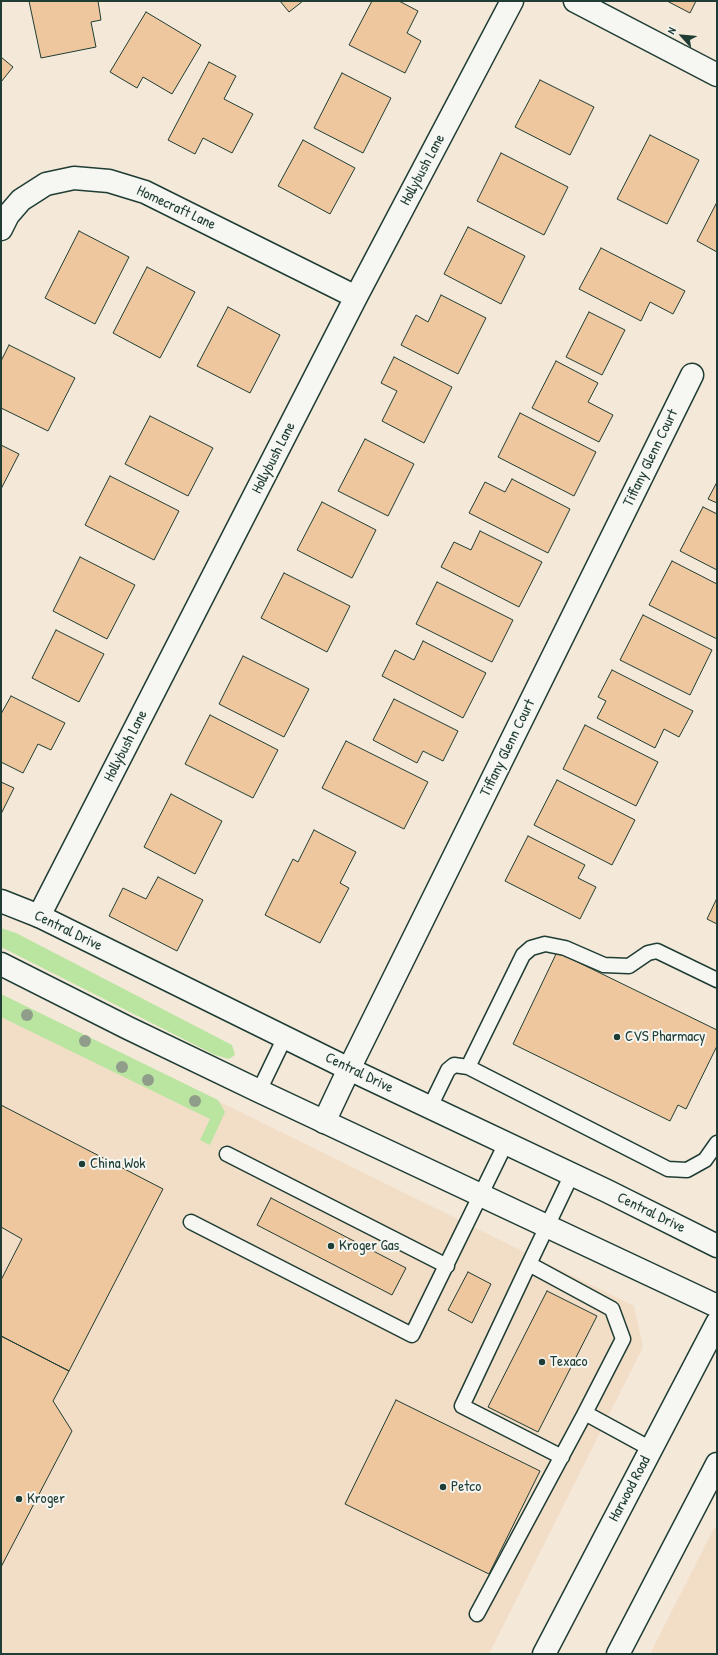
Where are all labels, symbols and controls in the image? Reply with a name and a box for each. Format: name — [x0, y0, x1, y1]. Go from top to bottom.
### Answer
north arrow — [662, 16, 702, 56]
text: N — [664, 25, 679, 36]
street label: Hollybush Lane — [397, 131, 449, 209]
street label: Homecraft Lane — [134, 182, 218, 234]
street label: Tiffany Glenn Court — [620, 406, 682, 510]
street label: Hollybush Lane — [248, 419, 300, 497]
street label: Tiffany Glenn Court — [477, 696, 539, 800]
street label: Hollybush Lane — [100, 707, 152, 785]
street label: Central Drive — [31, 907, 105, 955]
place label: CVS Pharmacy — [625, 1028, 705, 1046]
marker: CVS Pharmacy — [612, 1032, 622, 1042]
street label: Central Drive — [322, 1049, 396, 1097]
place label: China Wok — [90, 1155, 145, 1173]
marker: China Wok — [77, 1159, 87, 1169]
street label: Central Drive — [614, 1189, 688, 1237]
place label: Kroger Gas — [339, 1237, 399, 1255]
marker: Kroger Gas — [326, 1241, 336, 1251]
place label: Texaco — [550, 1353, 587, 1371]
marker: Texaco — [537, 1357, 547, 1367]
street label: Harwood Road — [605, 1453, 655, 1525]
place label: Petco — [451, 1478, 481, 1496]
marker: Petco — [438, 1482, 448, 1492]
place label: Kroger — [27, 1490, 65, 1508]
marker: Kroger — [14, 1494, 24, 1504]

